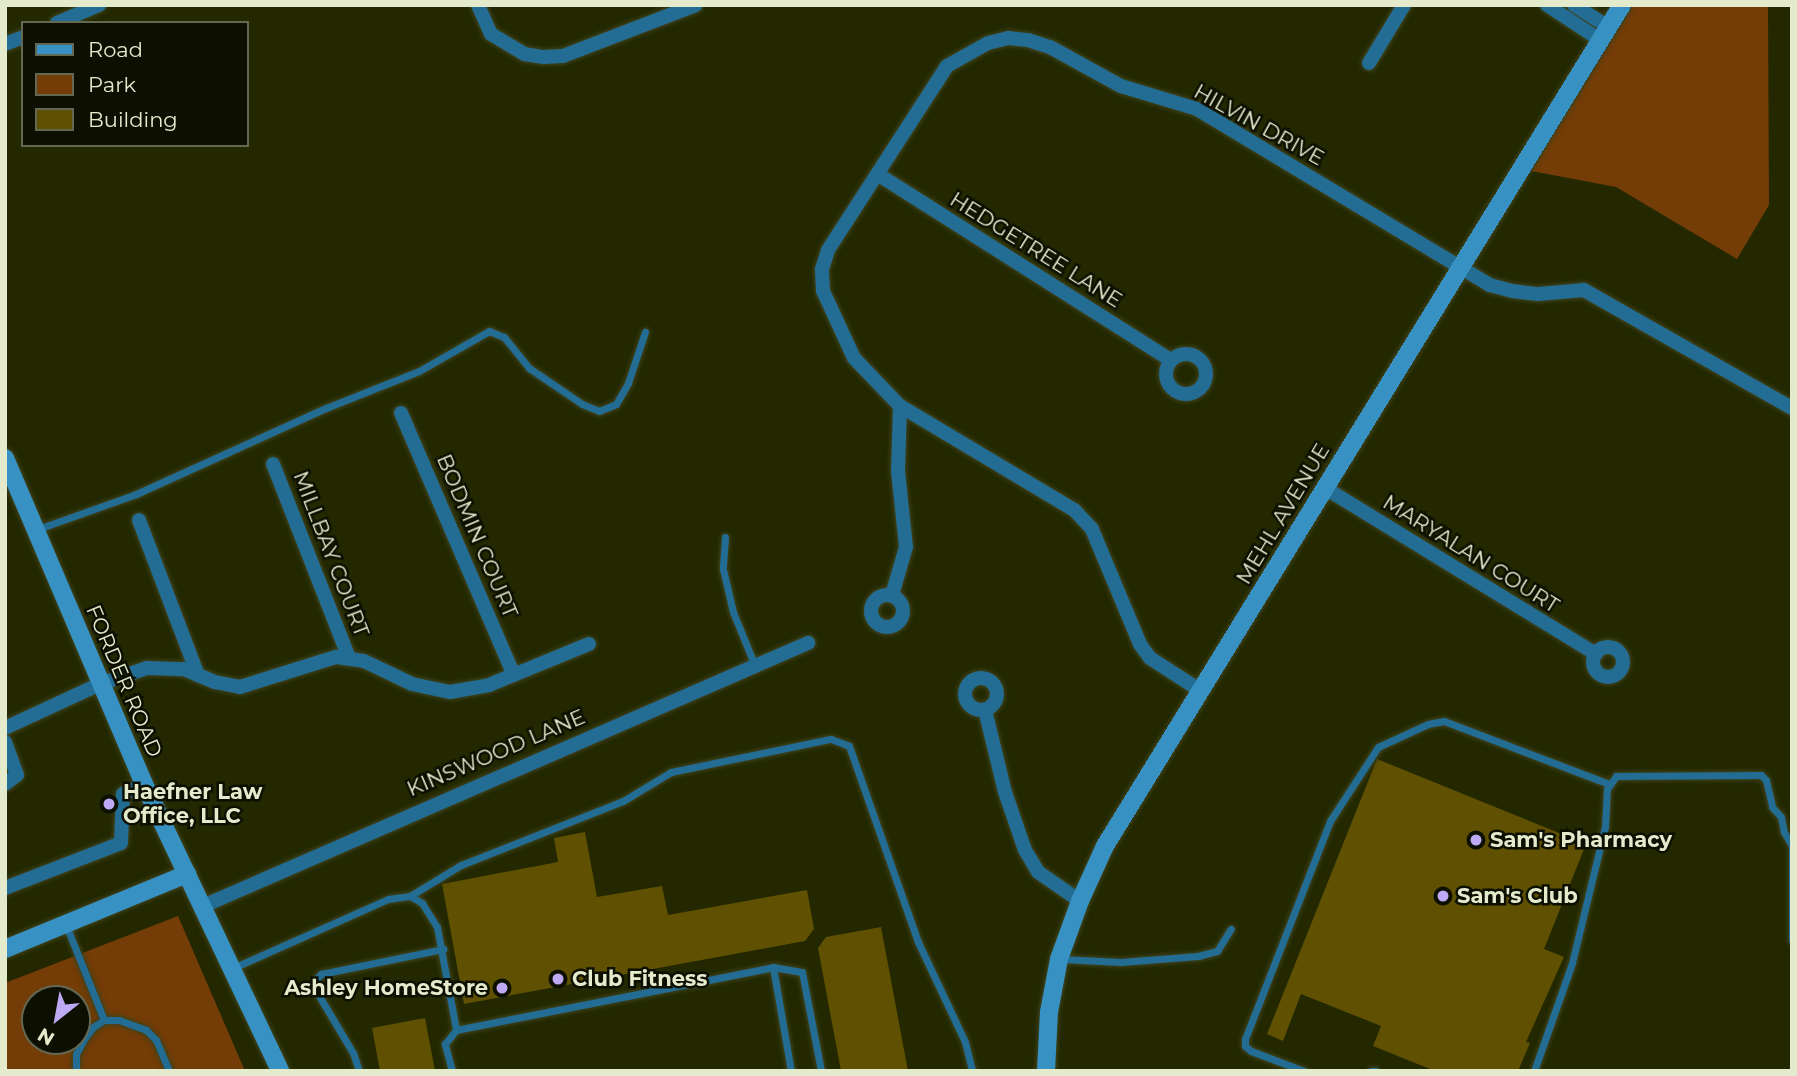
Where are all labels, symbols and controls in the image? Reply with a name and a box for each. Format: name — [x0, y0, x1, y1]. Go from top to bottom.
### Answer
legend — [21, 21, 248, 147]
text: Road — [88, 37, 143, 62]
text: Park — [88, 72, 136, 97]
street label: HILVIN DRIVE — [1190, 79, 1328, 171]
text: Building — [88, 107, 178, 132]
street label: HEDGETREE LANE — [945, 187, 1127, 313]
street label: MEHL AVENUE — [1231, 439, 1335, 589]
street label: BODMIN COURT — [431, 450, 523, 622]
street label: MILLBAY COURT — [288, 468, 374, 640]
street label: MARYALAN COURT — [1378, 490, 1564, 618]
street label: FORDER ROAD — [81, 601, 167, 761]
street label: KINSWOOD LANE — [403, 704, 589, 802]
place label: Haefner Law Office, LLC — [123, 779, 262, 829]
marker: Haefner Law Office, LLC — [101, 796, 117, 812]
place label: Sam's Pharmacy — [1490, 827, 1672, 853]
marker: Sam's Pharmacy — [1468, 832, 1484, 848]
place label: Sam's Club — [1457, 883, 1578, 909]
marker: Sam's Club — [1435, 888, 1451, 904]
place label: Club Fitness — [572, 966, 707, 992]
marker: Club Fitness — [550, 971, 566, 987]
place label: Ashley HomeStore — [284, 975, 488, 1001]
marker: Ashley HomeStore — [494, 980, 510, 996]
north arrow — [21, 985, 91, 1055]
text: N — [33, 1023, 58, 1051]

